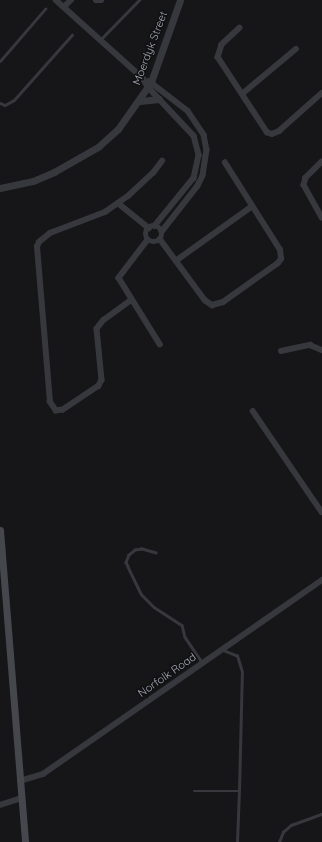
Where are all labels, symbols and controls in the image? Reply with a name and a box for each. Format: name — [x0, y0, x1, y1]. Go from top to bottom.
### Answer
street label: Moerdyk Street — [130, 9, 170, 87]
street label: Norfolk Road — [135, 650, 199, 700]

